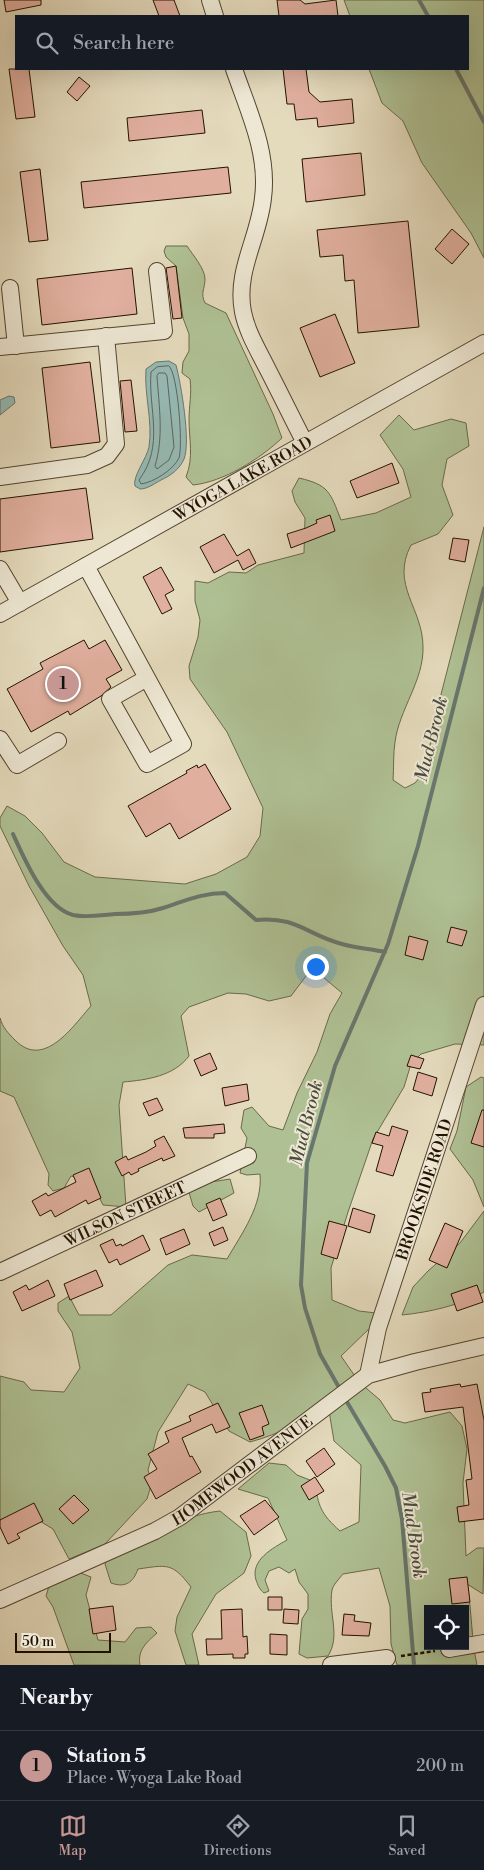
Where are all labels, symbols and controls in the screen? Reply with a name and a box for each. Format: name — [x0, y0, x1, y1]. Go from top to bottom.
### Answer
search box — [15, 15, 469, 70]
icon: search — [33, 29, 61, 57]
text: Search here — [73, 31, 174, 55]
street label: WYOGA LAKE ROAD — [169, 432, 316, 526]
pin: 1 — [47, 665, 79, 703]
water label: Mud Brook — [410, 694, 453, 784]
your location — [303, 954, 329, 980]
water label: Mud Brook — [285, 1078, 328, 1168]
street label: BROOKSIDE ROAD — [392, 1116, 457, 1264]
street label: WILSON STREET — [60, 1177, 190, 1252]
street label: HOMEWOOD AVENUE — [169, 1411, 317, 1530]
water label: Mud Brook — [396, 1490, 431, 1580]
map controls — [424, 1605, 469, 1650]
button: locate — [424, 1605, 469, 1650]
scale bar — [15, 1630, 111, 1653]
text: 50 m — [22, 1633, 54, 1651]
text: Nearby — [20, 1685, 93, 1711]
text: Station 5 — [67, 1744, 146, 1768]
text: 1 — [32, 1756, 40, 1776]
text: 200 m — [416, 1756, 464, 1776]
text: Place · Wyoga Lake Road — [67, 1768, 242, 1788]
tab: Map — [59, 1812, 87, 1860]
tab: Directions — [204, 1812, 271, 1860]
tab: Saved — [389, 1812, 425, 1860]

